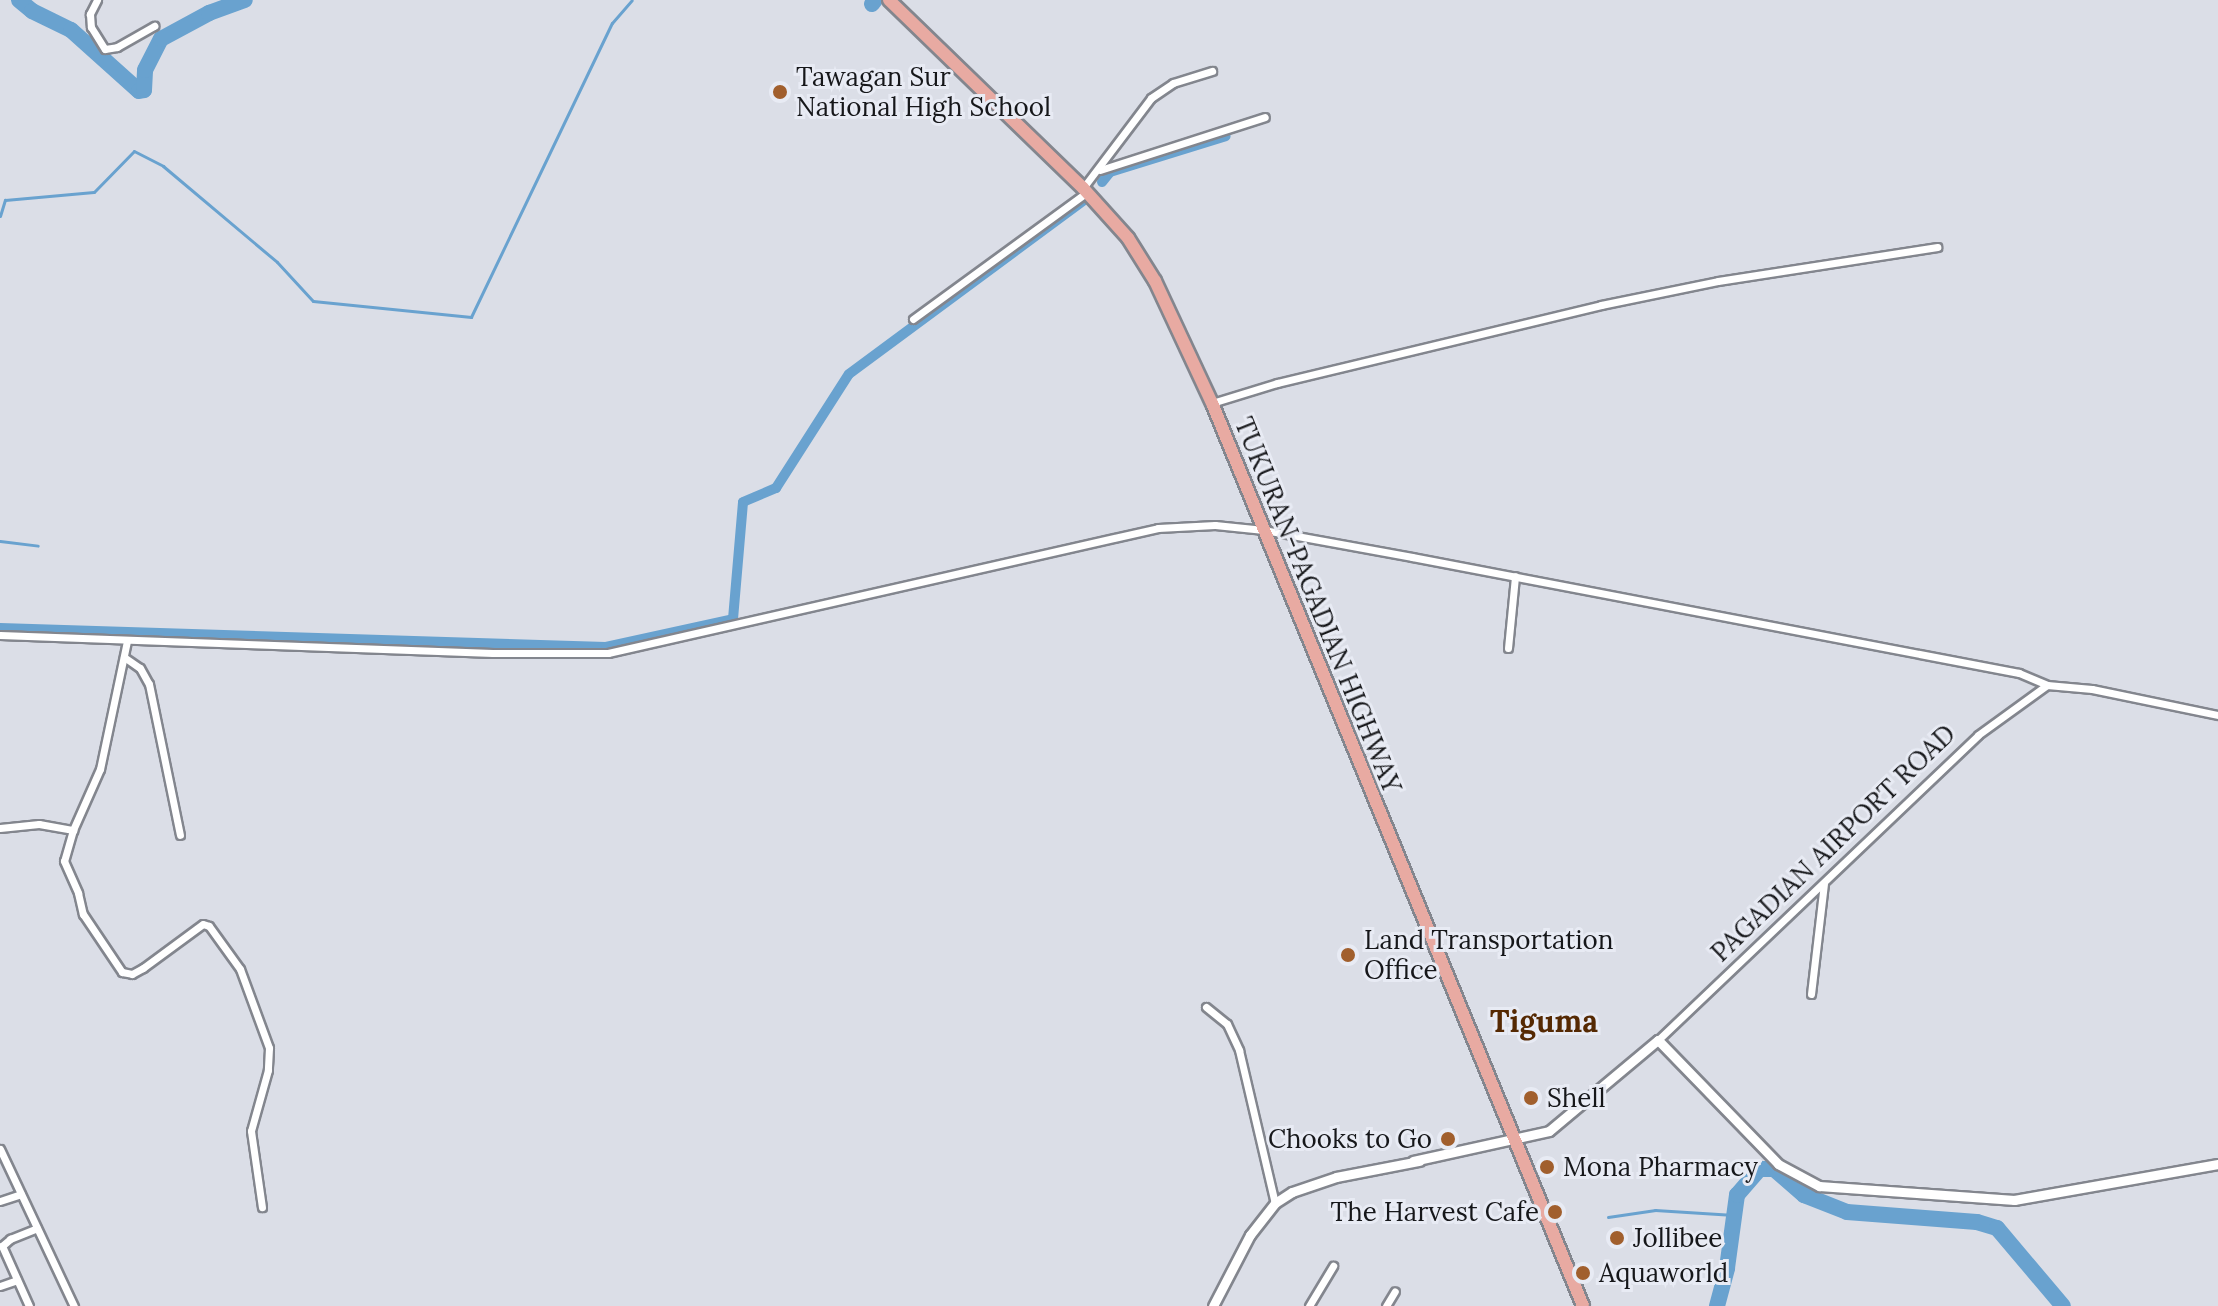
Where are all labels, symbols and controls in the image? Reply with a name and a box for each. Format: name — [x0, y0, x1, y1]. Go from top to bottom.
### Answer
place label: Tawagan Sur National High School — [796, 61, 1051, 122]
marker: Tawagan Sur National High School — [771, 83, 789, 101]
street label: TUKURAN-PAGADIAN HIGHWAY — [1228, 413, 1408, 797]
street label: PAGADIAN AIRPORT ROAD — [1704, 718, 1962, 968]
place label: Land Transportation Office — [1364, 924, 1614, 986]
marker: Land Transportation Office — [1339, 946, 1357, 964]
district label: Tiguma — [1490, 1003, 1598, 1039]
place label: Shell — [1547, 1082, 1606, 1114]
marker: Shell — [1522, 1089, 1540, 1107]
place label: Chooks to Go — [1268, 1123, 1432, 1155]
marker: Chooks to Go — [1439, 1130, 1457, 1148]
place label: Mona Pharmacy — [1563, 1151, 1758, 1183]
marker: Mona Pharmacy — [1538, 1158, 1556, 1176]
place label: The Harvest Cafe — [1331, 1196, 1539, 1228]
marker: The Harvest Cafe — [1546, 1203, 1564, 1221]
place label: Jollibee — [1633, 1222, 1722, 1254]
marker: Jollibee — [1608, 1229, 1626, 1247]
place label: Aquaworld — [1599, 1257, 1728, 1289]
marker: Aquaworld — [1574, 1264, 1592, 1282]

